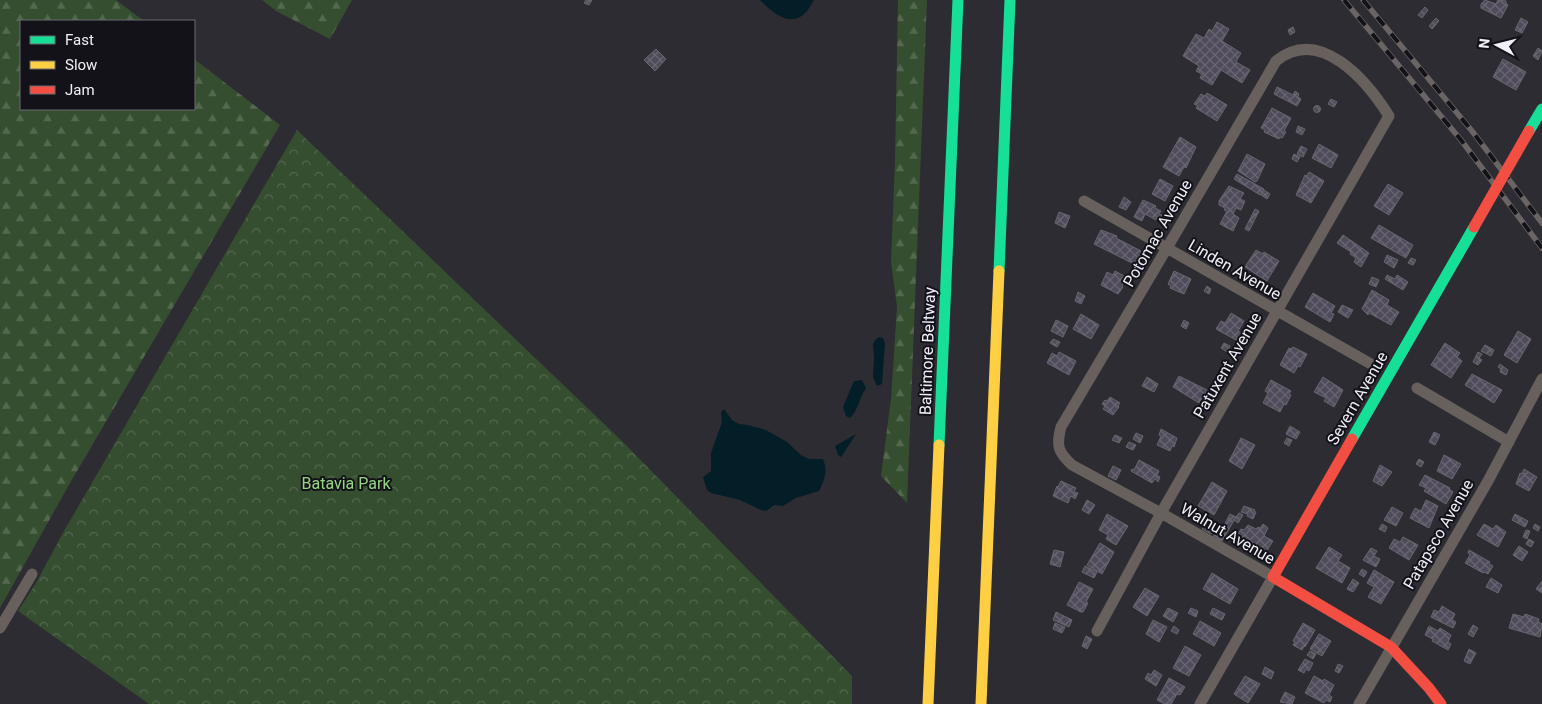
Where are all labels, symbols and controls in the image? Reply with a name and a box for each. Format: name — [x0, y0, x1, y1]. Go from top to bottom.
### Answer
legend — [20, 20, 195, 110]
north arrow — [1472, 20, 1522, 70]
text: Fast — [65, 31, 94, 49]
text: N — [1476, 38, 1493, 49]
text: Slow — [65, 56, 97, 74]
text: Jam — [65, 81, 95, 99]
street label: Potomac Avenue — [1119, 176, 1196, 290]
street label: Linden Avenue — [1185, 235, 1285, 304]
street label: Baltimore Beltway — [916, 286, 939, 415]
street label: Patuxent Avenue — [1189, 309, 1266, 422]
street label: Severn Avenue — [1323, 348, 1392, 448]
park label: Batavia Park — [301, 474, 391, 493]
street label: Patapsco Avenue — [1399, 476, 1478, 593]
street label: Walnut Avenue — [1177, 499, 1278, 568]

